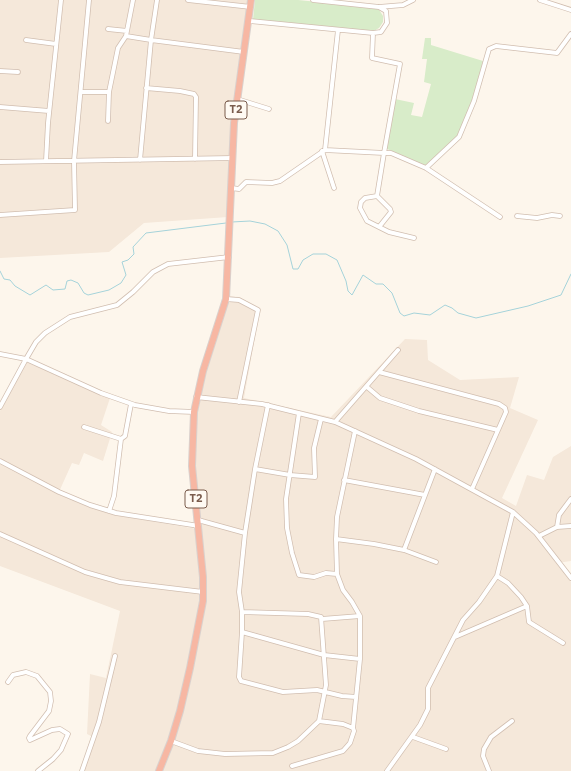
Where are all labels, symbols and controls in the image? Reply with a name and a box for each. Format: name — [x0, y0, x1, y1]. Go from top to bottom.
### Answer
road number: T2 — [225, 101, 247, 119]
road number: T2 — [185, 490, 207, 508]

